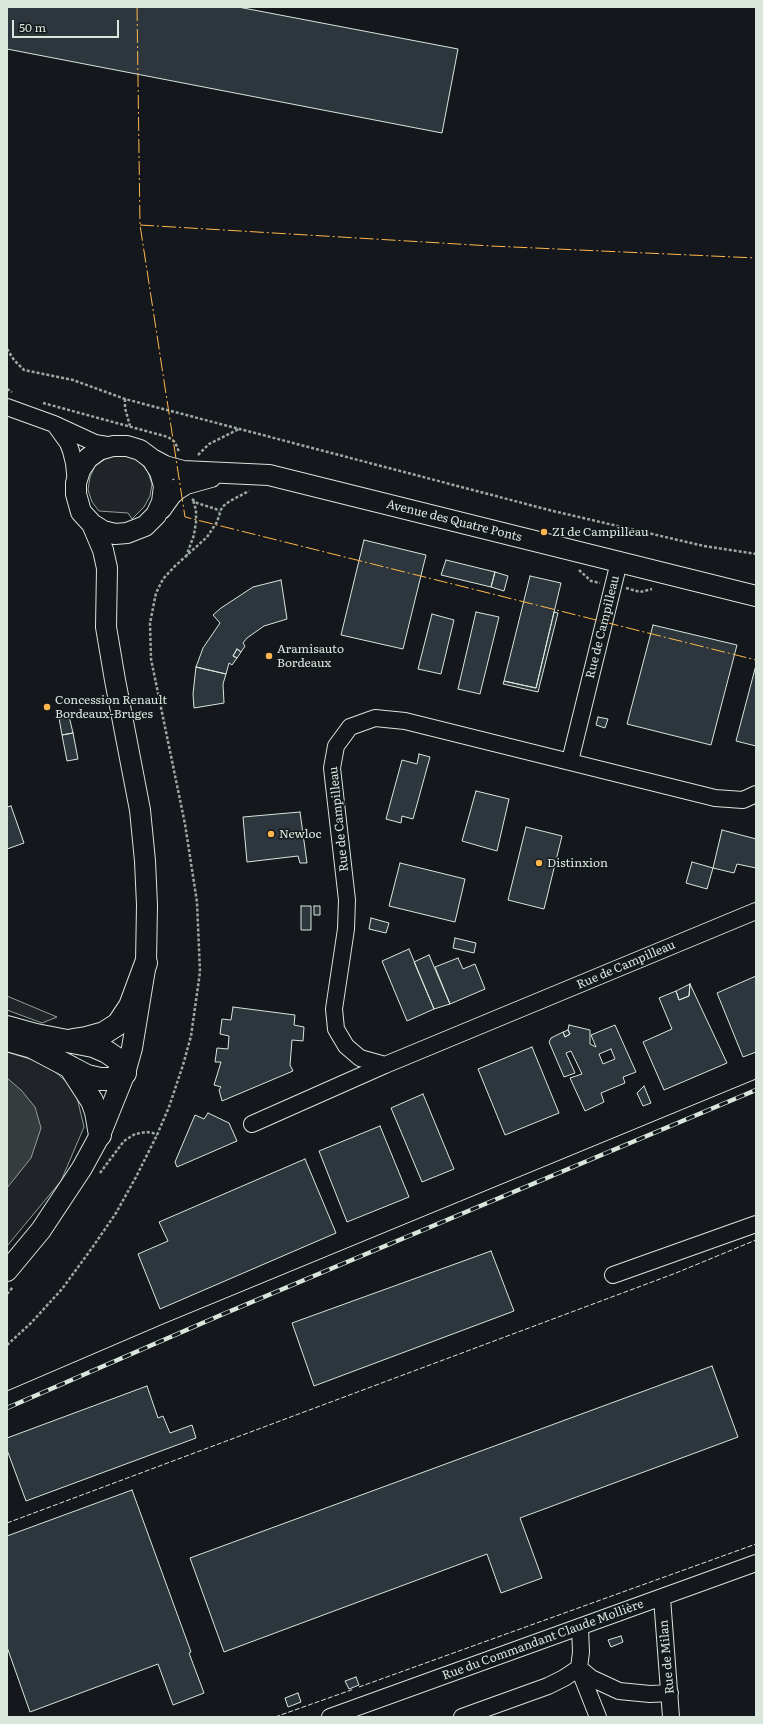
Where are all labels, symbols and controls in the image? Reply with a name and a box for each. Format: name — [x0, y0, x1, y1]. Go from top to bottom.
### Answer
scale bar — [14, 12, 121, 38]
text: 50 m — [19, 18, 46, 36]
street label: Avenue des Quatre Ponts — [385, 497, 523, 545]
place label: ZI de Campilleau — [552, 525, 649, 539]
marker: ZI de Campilleau — [539, 527, 549, 537]
street label: Rue de Campilleau — [583, 574, 623, 680]
place label: Aramisauto Bordeaux — [277, 642, 344, 670]
marker: Aramisauto Bordeaux — [264, 651, 274, 661]
place label: Concession Renault Bordeaux-Bruges — [55, 693, 167, 721]
marker: Concession Renault Bordeaux-Bruges — [42, 702, 52, 712]
street label: Rue de Campilleau — [326, 766, 352, 872]
place label: Newloc — [279, 827, 322, 841]
marker: Newloc — [266, 829, 276, 839]
place label: Distinxion — [547, 856, 608, 870]
marker: Distinxion — [534, 858, 544, 868]
street label: Rue de Campilleau — [575, 938, 677, 992]
street label: Rue du Commandant Claude Mollière — [440, 1597, 646, 1683]
street label: Rue de Milan — [657, 1619, 677, 1695]

